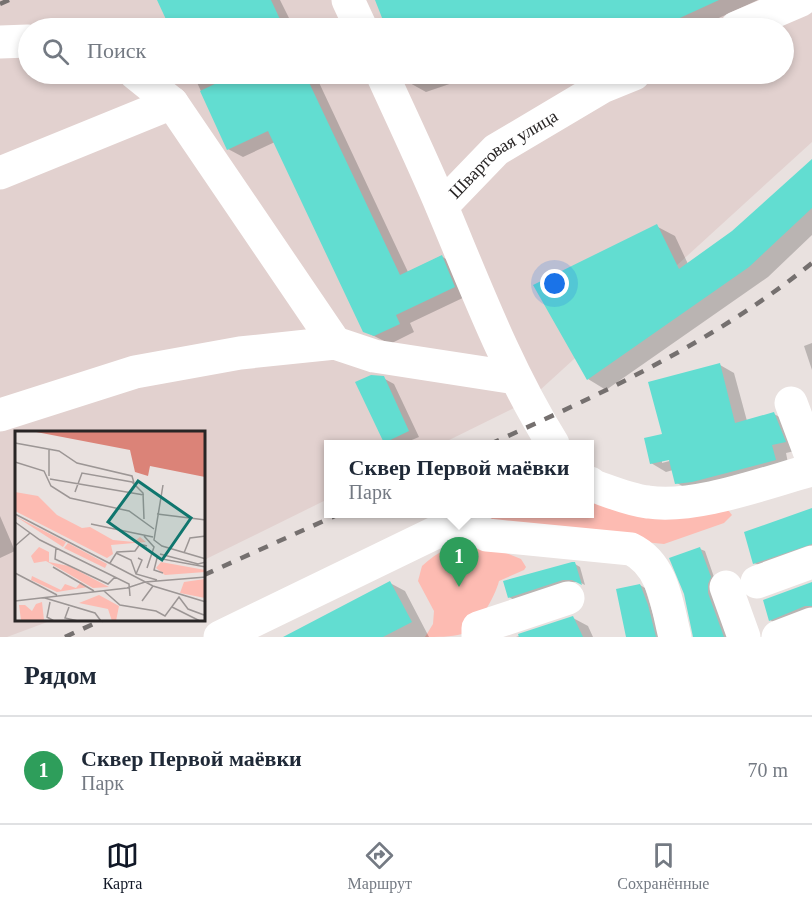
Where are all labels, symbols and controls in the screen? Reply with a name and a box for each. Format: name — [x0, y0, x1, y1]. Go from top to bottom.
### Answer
search box — [18, 18, 794, 84]
icon: search — [39, 35, 72, 68]
text: Поиск — [87, 38, 146, 63]
street label: Швартовая улица — [445, 106, 561, 203]
your location — [540, 269, 569, 298]
inset map — [15, 431, 206, 622]
popup — [324, 440, 594, 518]
text: Сквер Первой маёвки — [349, 455, 569, 480]
text: Парк — [349, 481, 392, 503]
pin: 1 — [440, 538, 478, 587]
text: Рядом — [24, 661, 97, 690]
text: Сквер Первой маёвки — [81, 746, 302, 771]
text: 1 — [39, 759, 49, 781]
text: 70 m — [747, 759, 788, 781]
text: Парк — [81, 772, 124, 794]
tab: Карта — [103, 839, 142, 893]
tab: Маршрут — [348, 839, 412, 893]
tab: Сохранённые — [617, 839, 709, 893]

